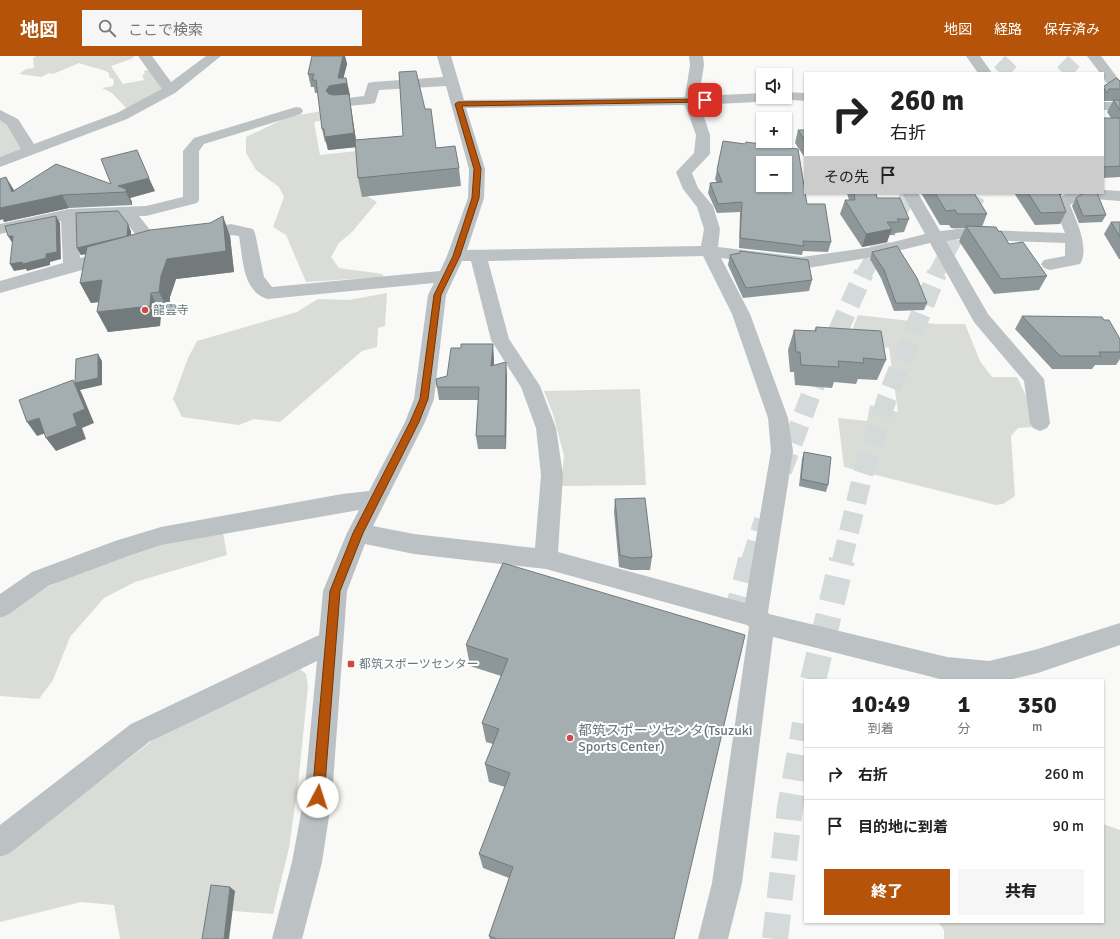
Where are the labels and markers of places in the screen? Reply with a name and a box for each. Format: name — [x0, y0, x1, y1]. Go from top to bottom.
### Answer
pin — [688, 83, 722, 117]
place label: 龍雲寺 — [153, 303, 189, 318]
marker: 龍雲寺 — [140, 305, 150, 315]
place label: 都筑スポーツセンター — [359, 657, 479, 672]
marker: 都筑スポーツセンター — [346, 659, 356, 669]
place label: 都筑スポーツセンタ(Tsuzuki Sports Center) — [578, 722, 753, 755]
marker: 都筑スポーツセンタ(Tsuzuki Sports Center) — [565, 733, 575, 743]

